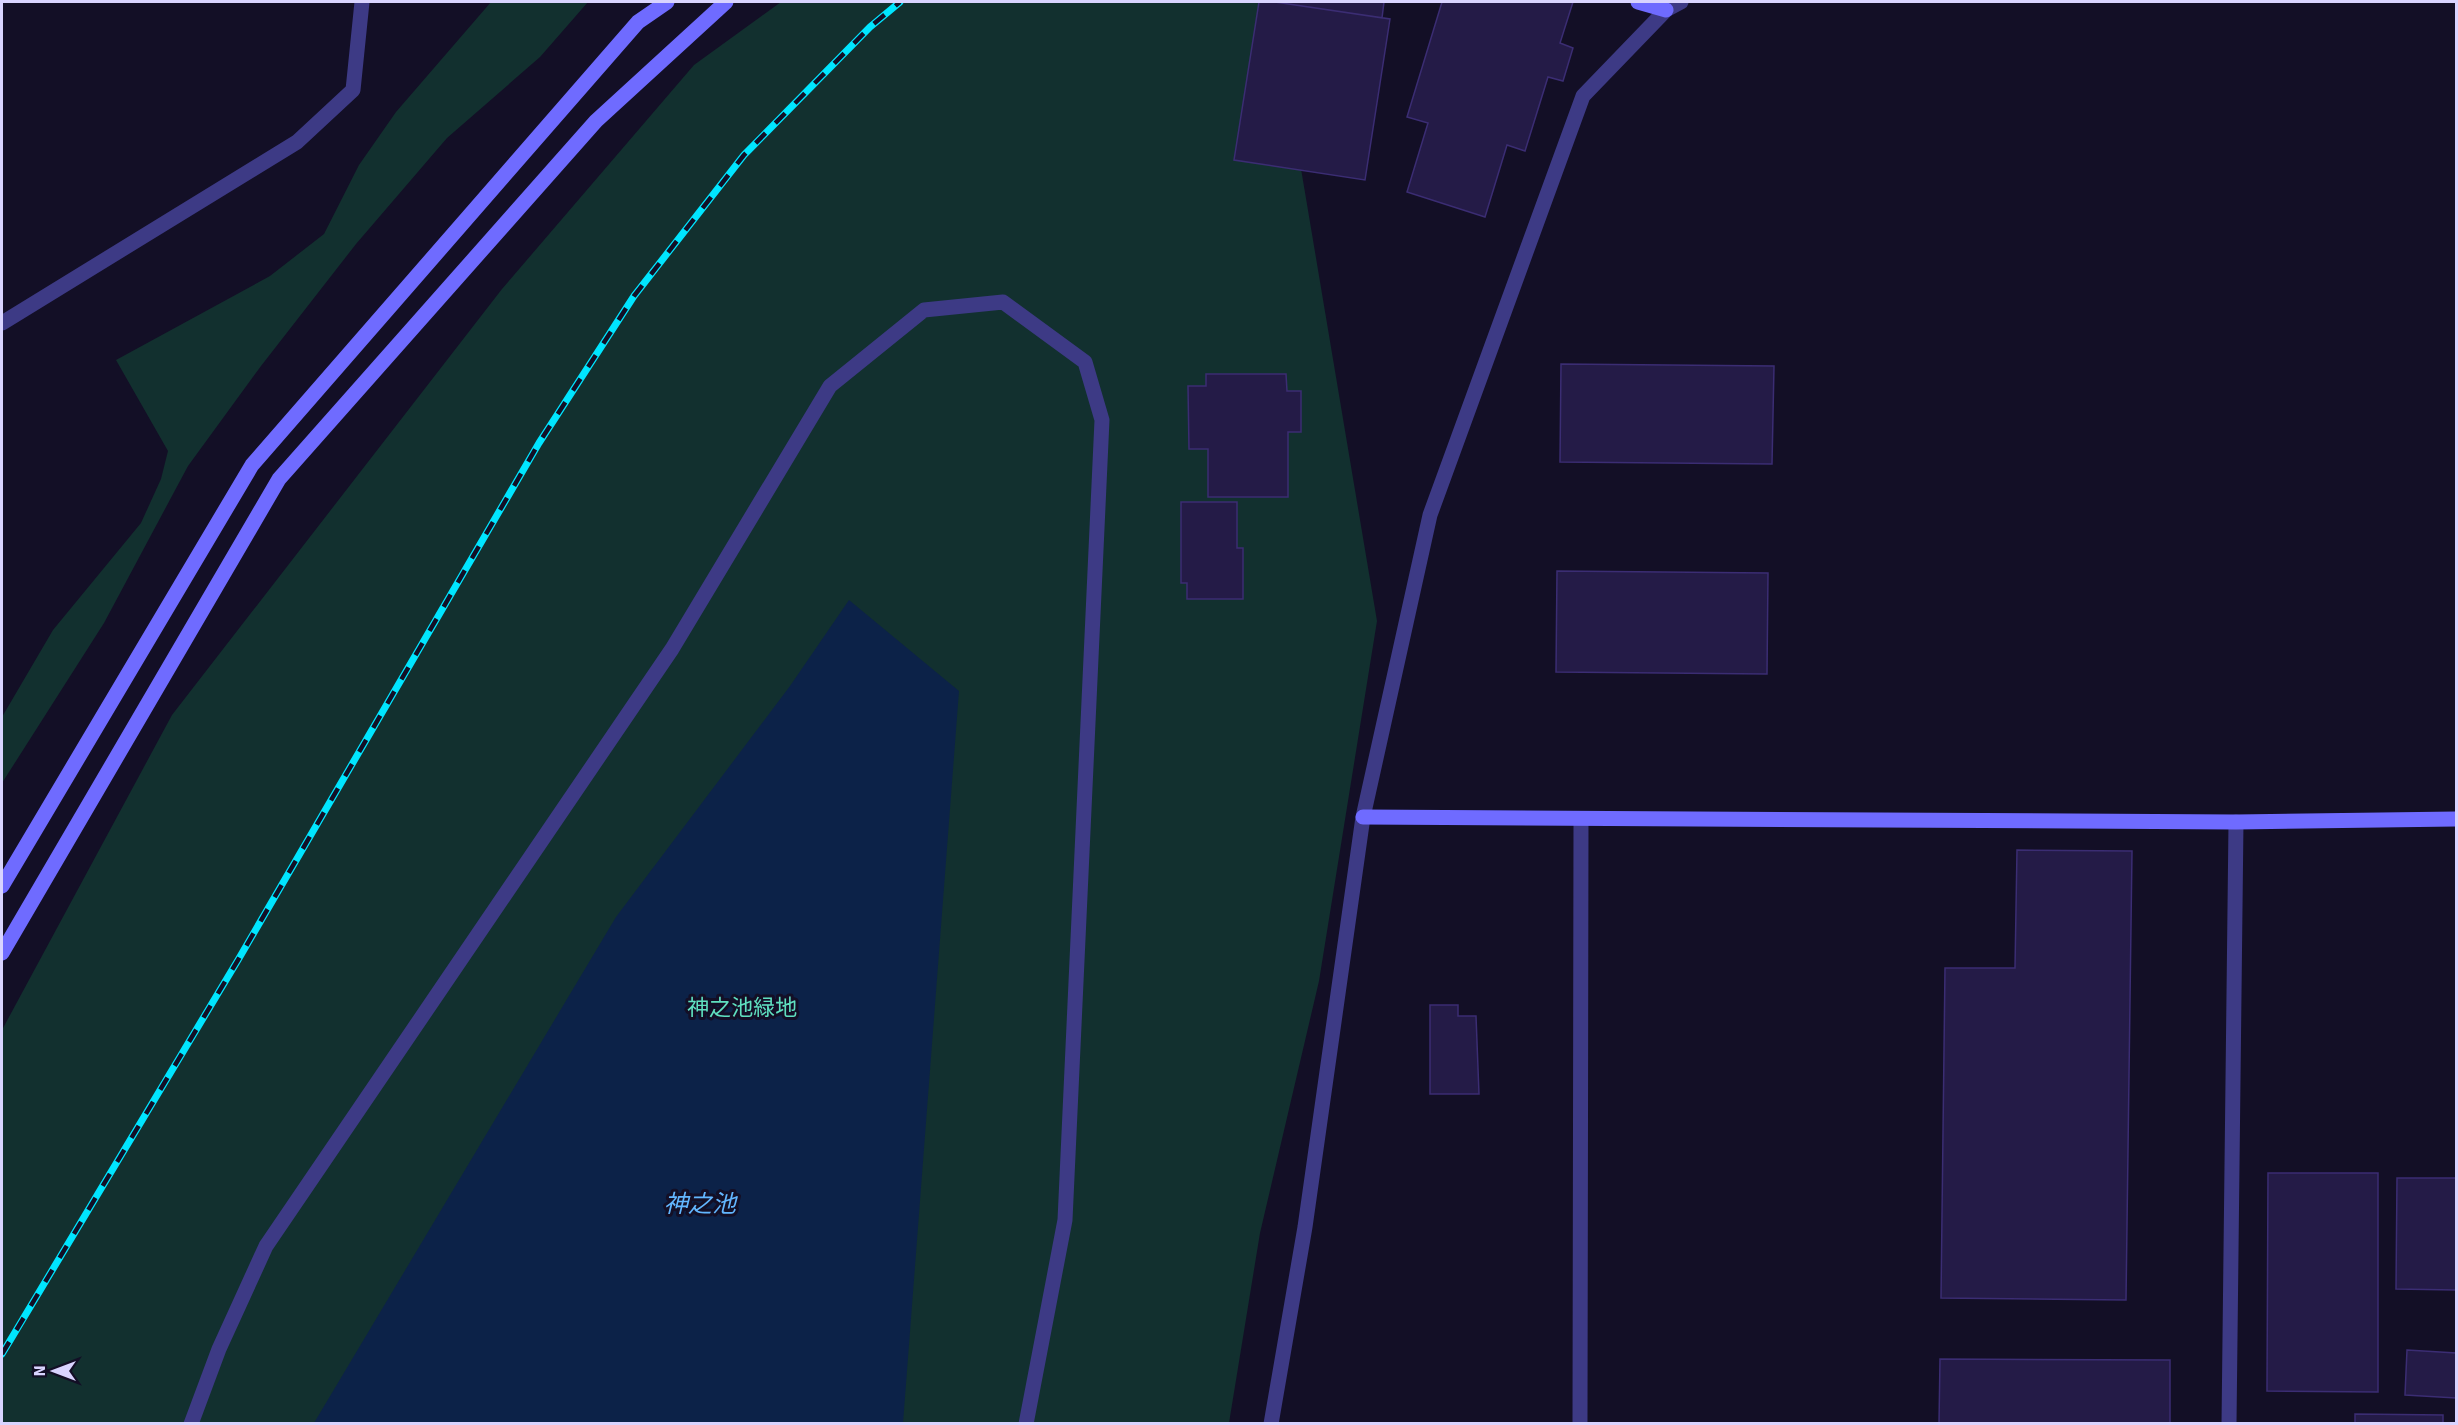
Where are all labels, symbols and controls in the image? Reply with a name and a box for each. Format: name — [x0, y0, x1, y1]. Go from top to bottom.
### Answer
park label: 神之池緑地 — [687, 994, 797, 1021]
water label: 神之池 — [664, 1189, 738, 1219]
north arrow — [24, 1341, 84, 1401]
text: N — [30, 1365, 50, 1377]

